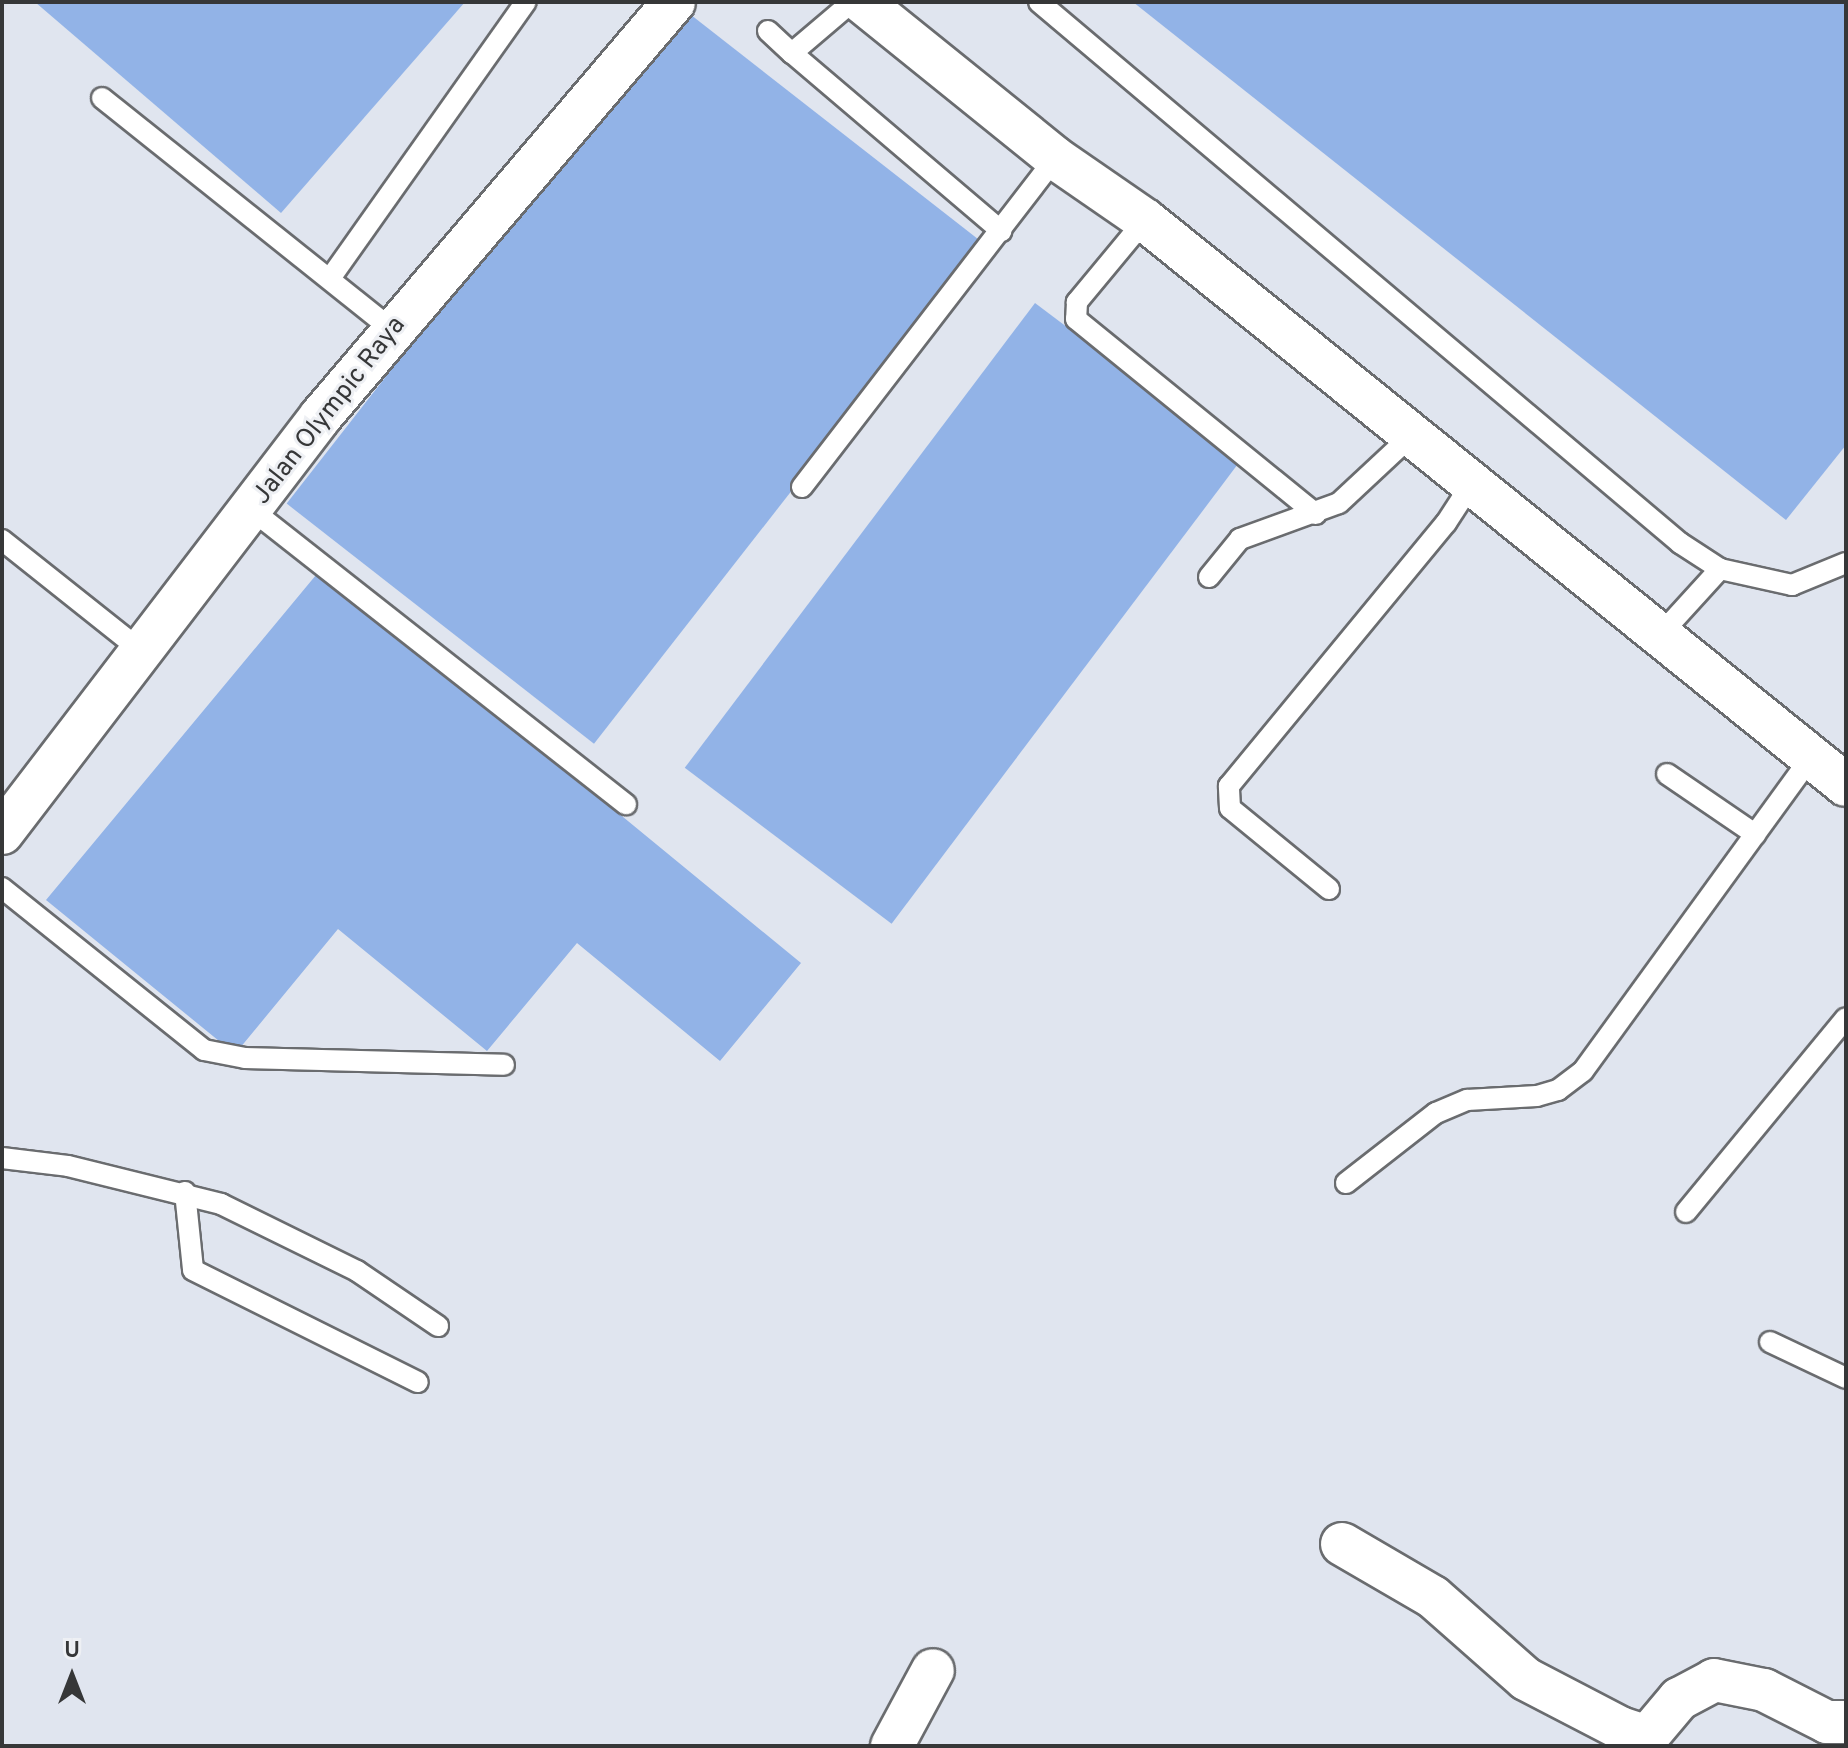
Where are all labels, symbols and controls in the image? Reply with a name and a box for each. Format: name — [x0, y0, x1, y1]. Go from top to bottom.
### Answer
street label: Jalan Olympic Raya — [247, 311, 413, 511]
north arrow — [32, 1636, 112, 1716]
text: U — [64, 1638, 80, 1665]

